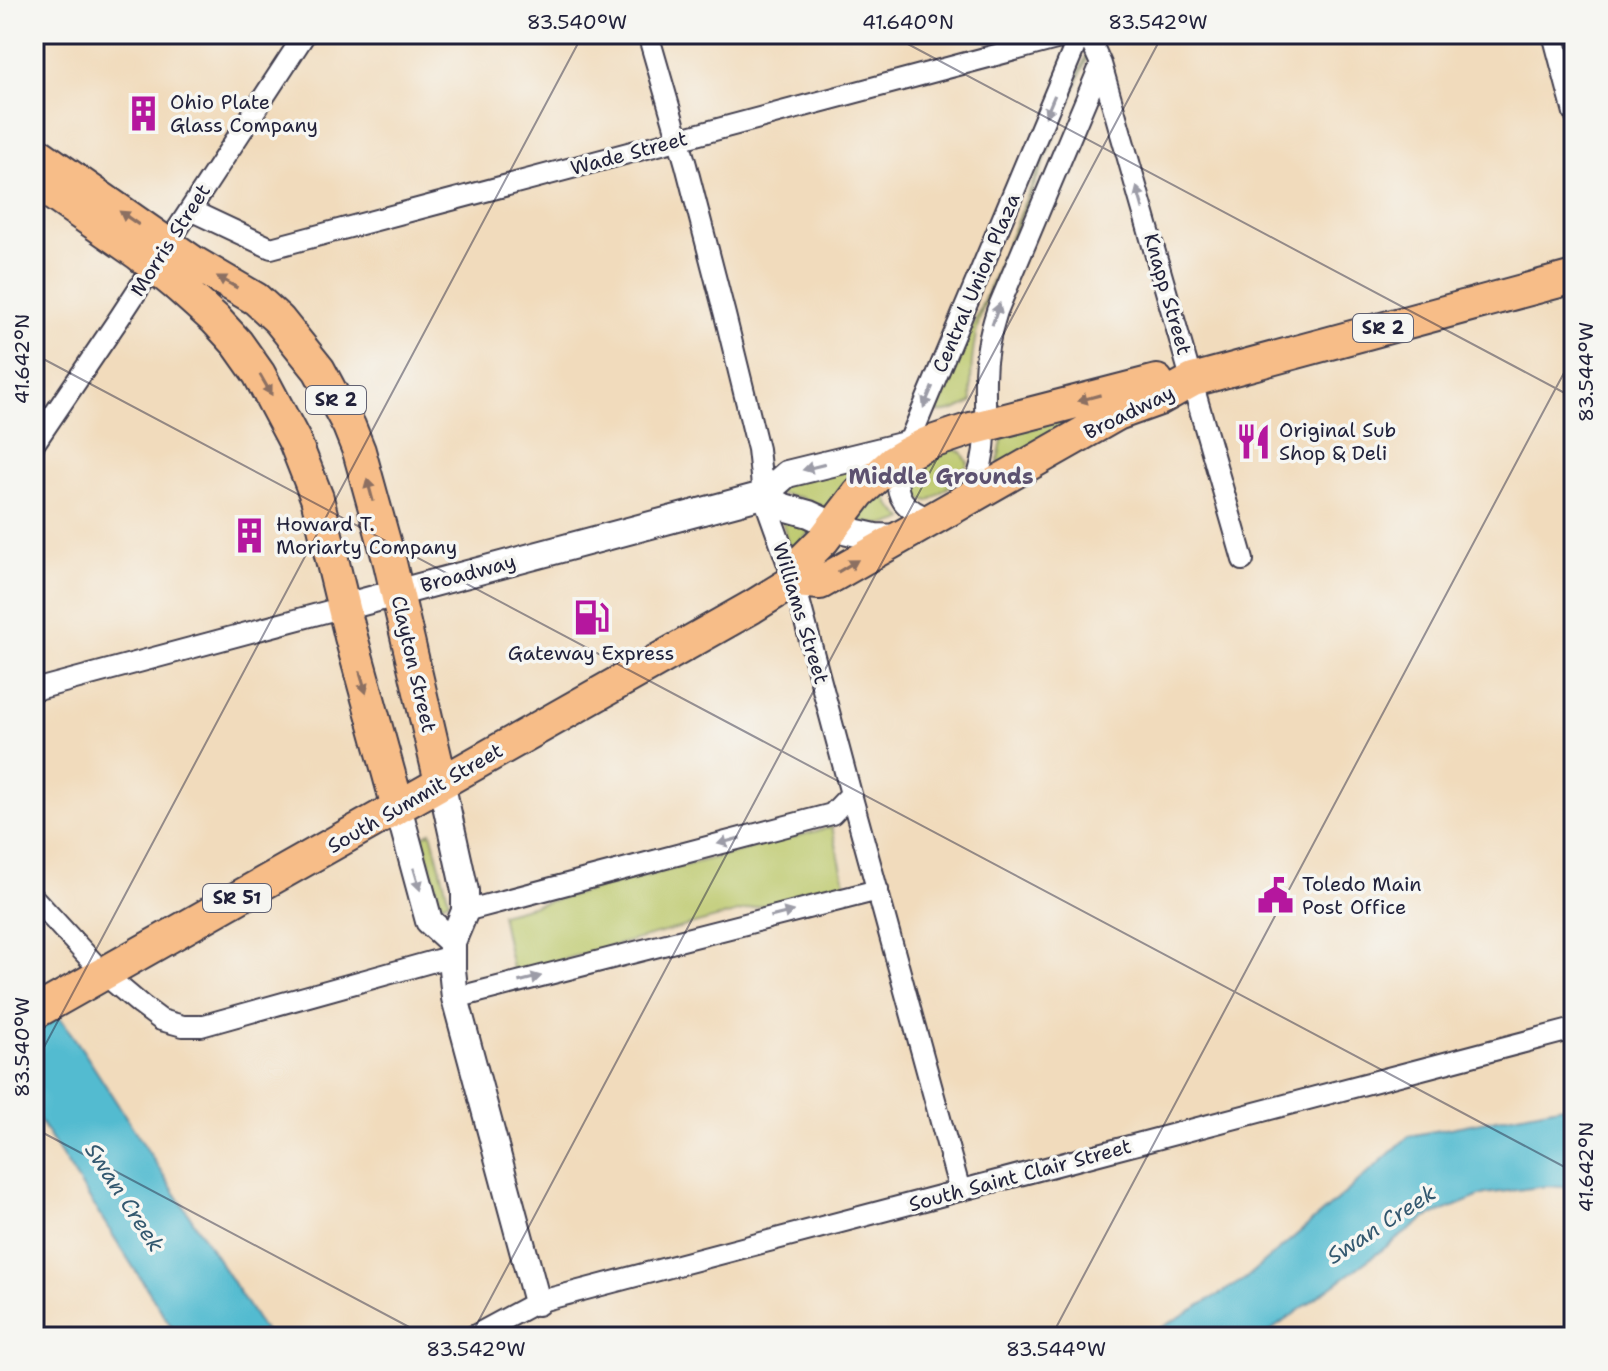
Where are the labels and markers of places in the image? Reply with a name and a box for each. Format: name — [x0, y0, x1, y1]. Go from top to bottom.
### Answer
place label: Ohio Plate Glass Company — [170, 89, 318, 138]
building icon: Ohio Plate Glass Company — [125, 95, 163, 133]
place label: Original Sub Shop & Deli — [1279, 417, 1396, 466]
restaurant icon: Original Sub Shop & Deli — [1234, 422, 1272, 460]
place label: Howard T. Moriarty Company — [276, 511, 457, 560]
building icon: Howard T. Moriarty Company — [231, 517, 269, 555]
fuel station icon: Gateway Express — [572, 599, 610, 637]
place label: Gateway Express — [508, 640, 674, 666]
place label: Toledo Main Post Office — [1302, 871, 1422, 920]
public building icon: Toledo Main Post Office — [1257, 877, 1295, 915]

